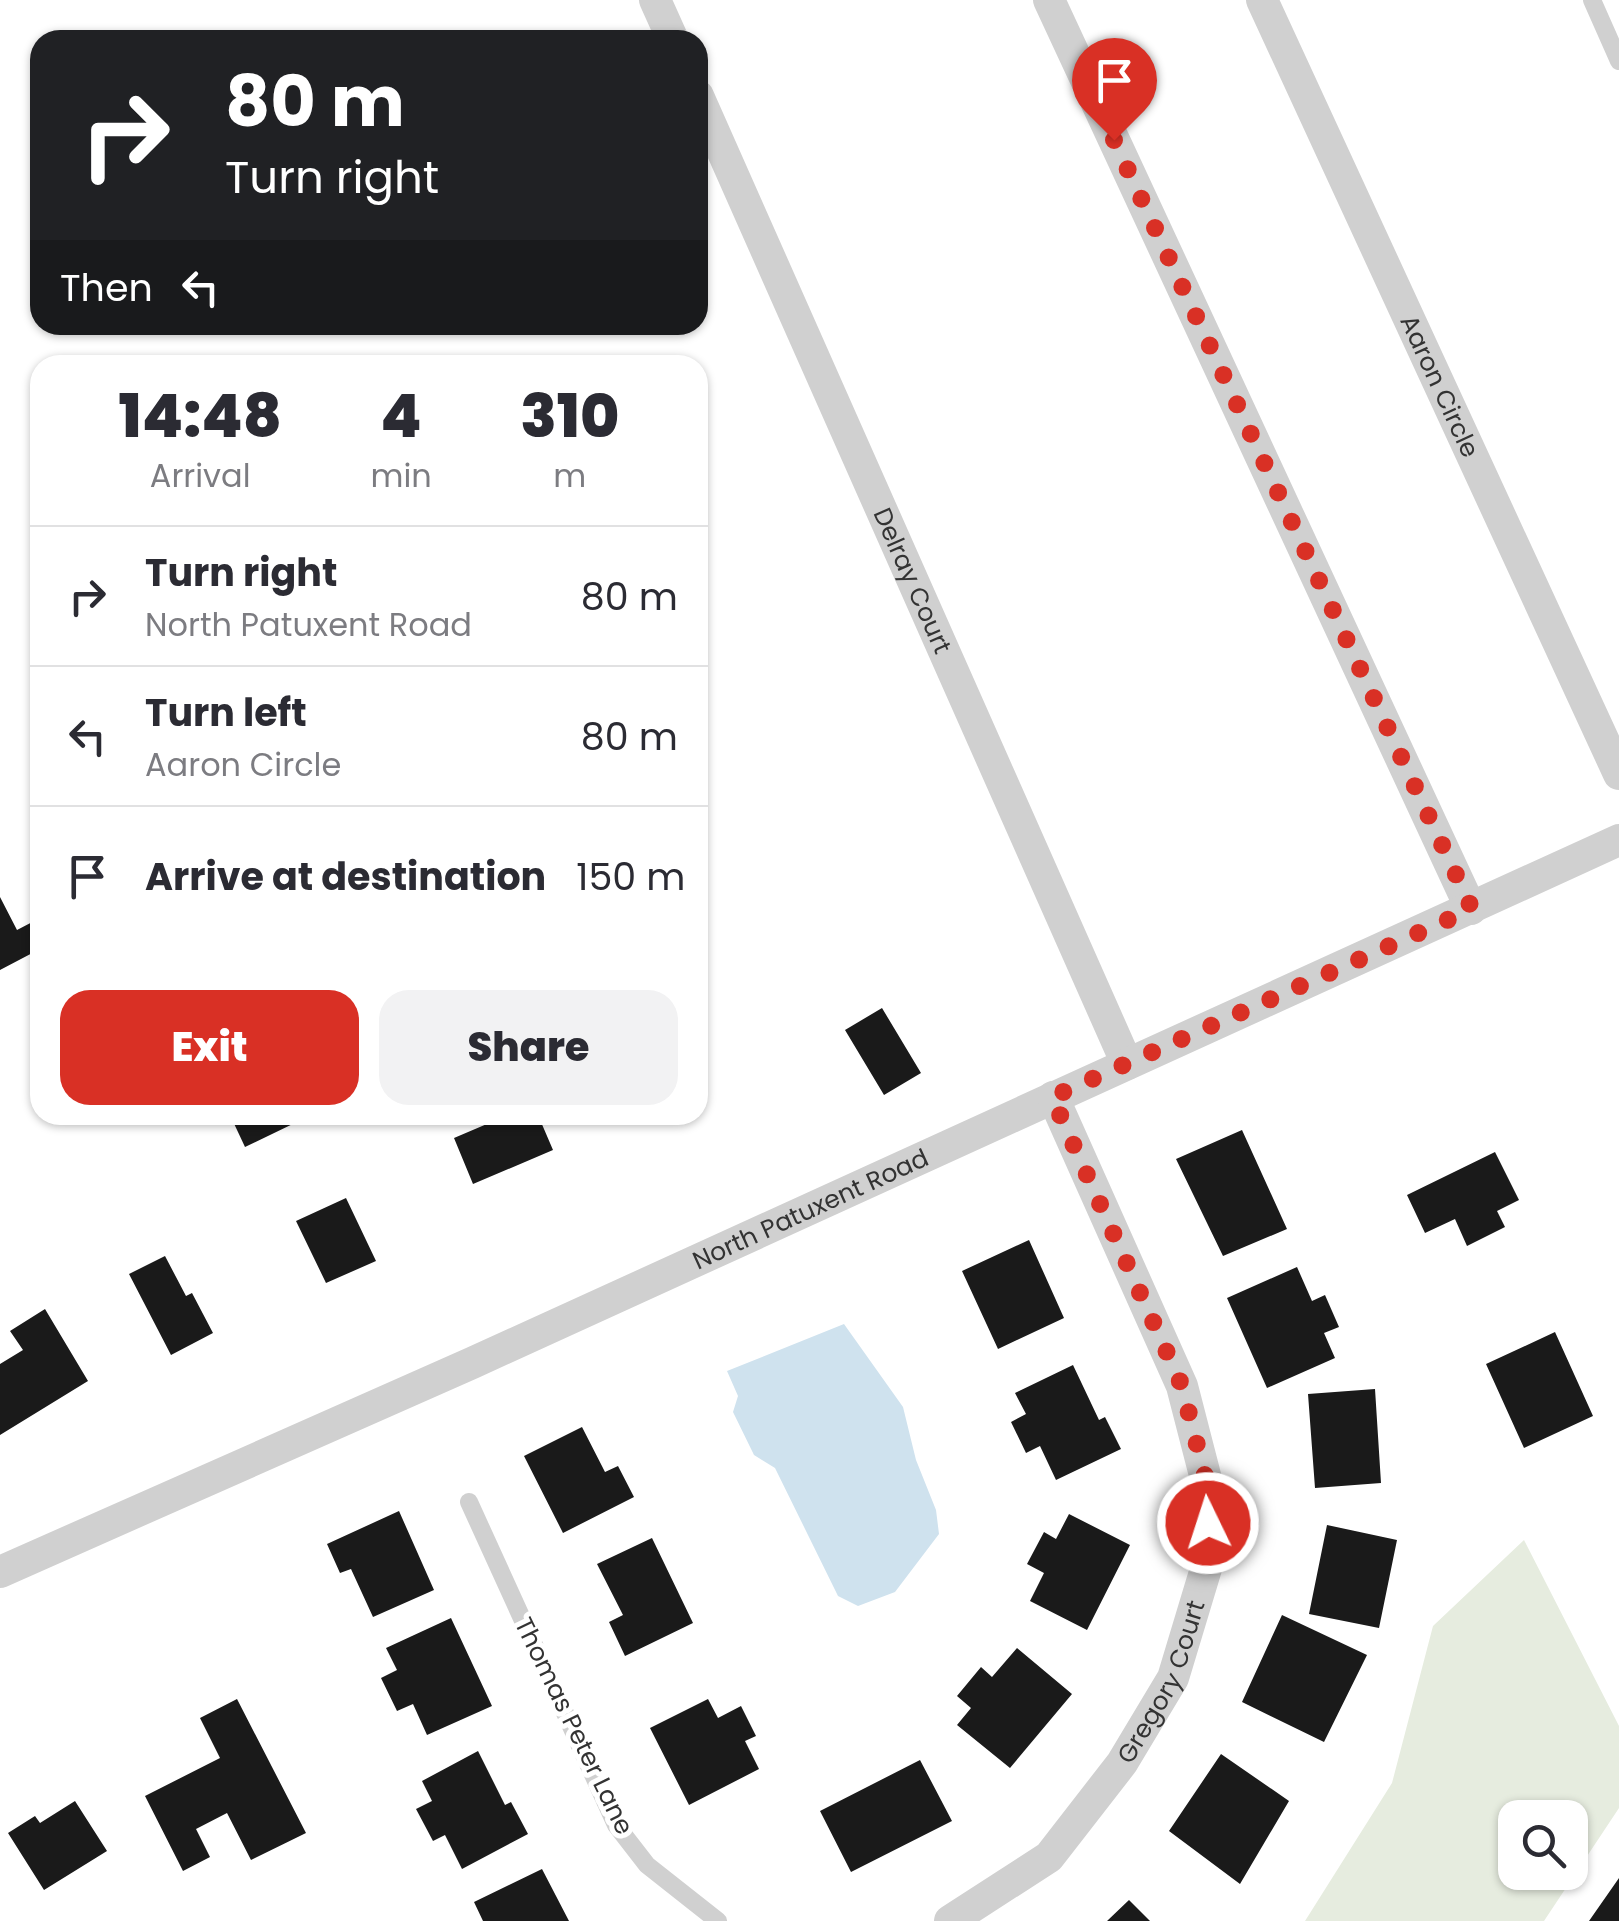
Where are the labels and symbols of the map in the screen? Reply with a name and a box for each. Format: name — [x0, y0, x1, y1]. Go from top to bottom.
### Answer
pin — [1072, 38, 1157, 141]
street label: Aaron Circle — [1392, 309, 1488, 463]
street label: Delray Court — [865, 502, 960, 659]
street label: North Patuxent Road — [687, 1140, 934, 1278]
position arrow — [1156, 1471, 1260, 1575]
street label: Gregory Court — [1108, 1596, 1213, 1770]
street label: Thomas Peter Lane — [506, 1612, 642, 1840]

